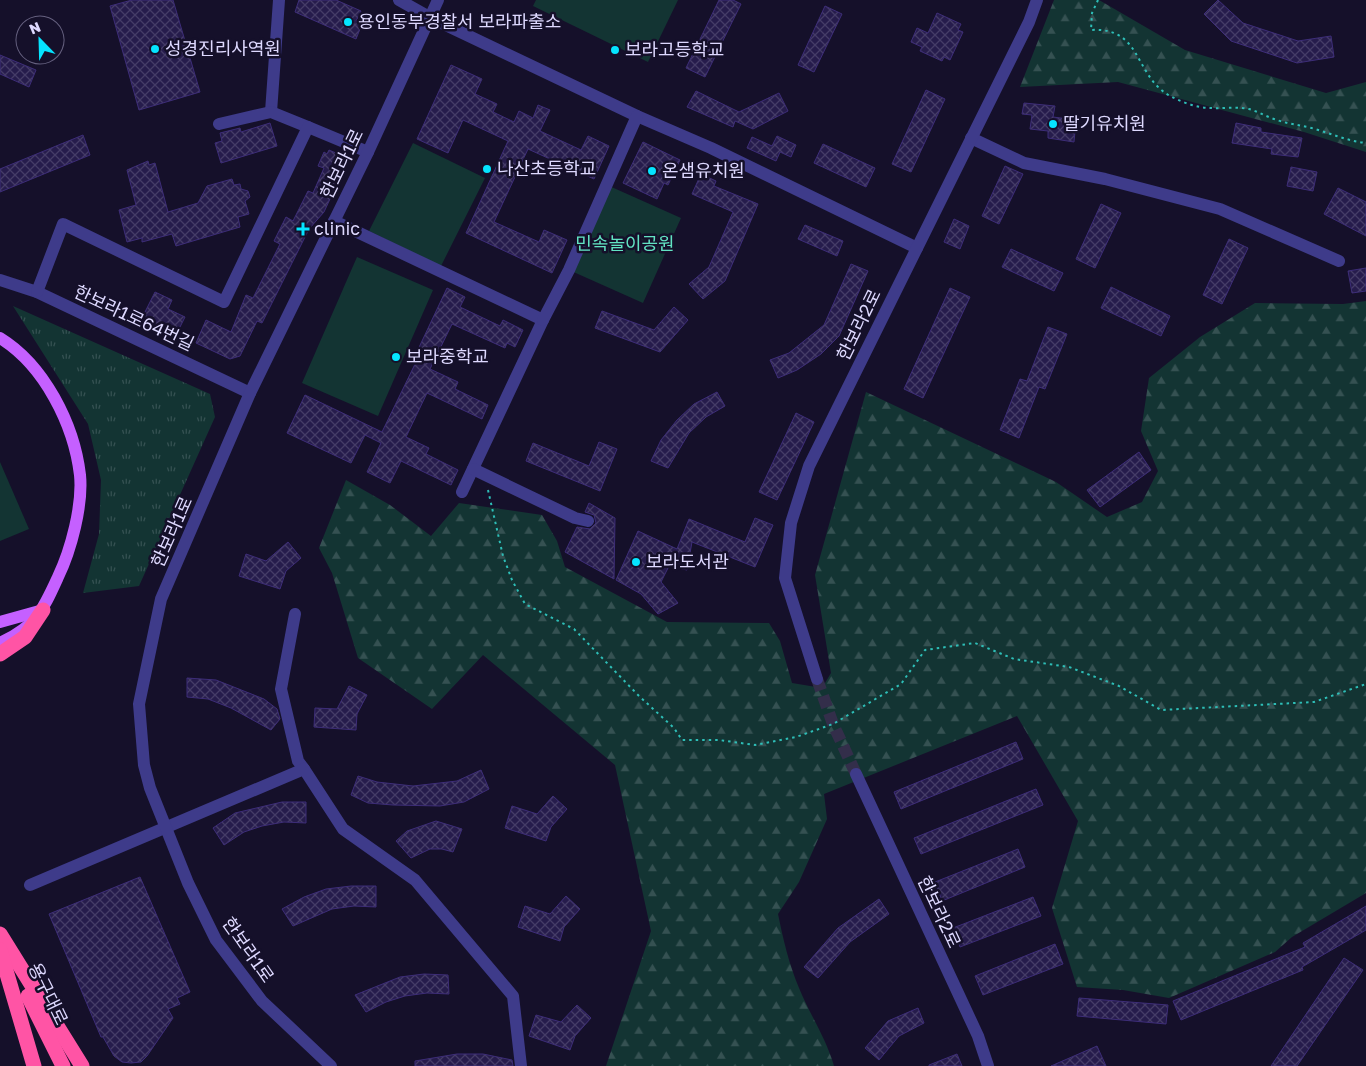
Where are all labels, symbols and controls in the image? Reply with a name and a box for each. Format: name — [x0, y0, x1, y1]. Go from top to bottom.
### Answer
place label: 용인동부경찰서 보라파출소 — [358, 10, 561, 32]
north arrow — [15, 15, 65, 65]
marker: 용인동부경찰서 보라파출소 — [342, 16, 354, 28]
text: N — [27, 18, 43, 37]
place label: 성경진리사역원 — [165, 37, 281, 59]
place label: 보라고등학교 — [625, 38, 724, 60]
marker: 성경진리사역원 — [149, 43, 161, 55]
marker: 보라고등학교 — [609, 44, 621, 56]
place label: 딸기유치원 — [1063, 112, 1146, 134]
marker: 딸기유치원 — [1047, 118, 1059, 130]
street label: 한보라1로 — [315, 125, 367, 202]
place label: 나산초등학교 — [497, 157, 596, 179]
place label: 온샘유치원 — [662, 159, 745, 181]
marker: 나산초등학교 — [481, 163, 493, 175]
marker: 온샘유치원 — [646, 165, 658, 177]
place label: clinic — [314, 217, 360, 239]
marker: clinic — [296, 222, 310, 236]
park label: 민속놀이공원 — [575, 232, 675, 254]
street label: 한보라1로64번길 — [71, 280, 198, 355]
street label: 한보라2로 — [831, 285, 885, 364]
place label: 보라중학교 — [406, 345, 489, 367]
marker: 보라중학교 — [390, 351, 402, 363]
street label: 한보라1로 — [146, 493, 196, 570]
place label: 보라도서관 — [646, 550, 729, 572]
marker: 보라도서관 — [630, 556, 642, 568]
street label: 한보라2로 — [914, 872, 966, 951]
street label: 한보라1로 — [218, 912, 279, 986]
street label: 용구대로 — [24, 959, 73, 1028]

